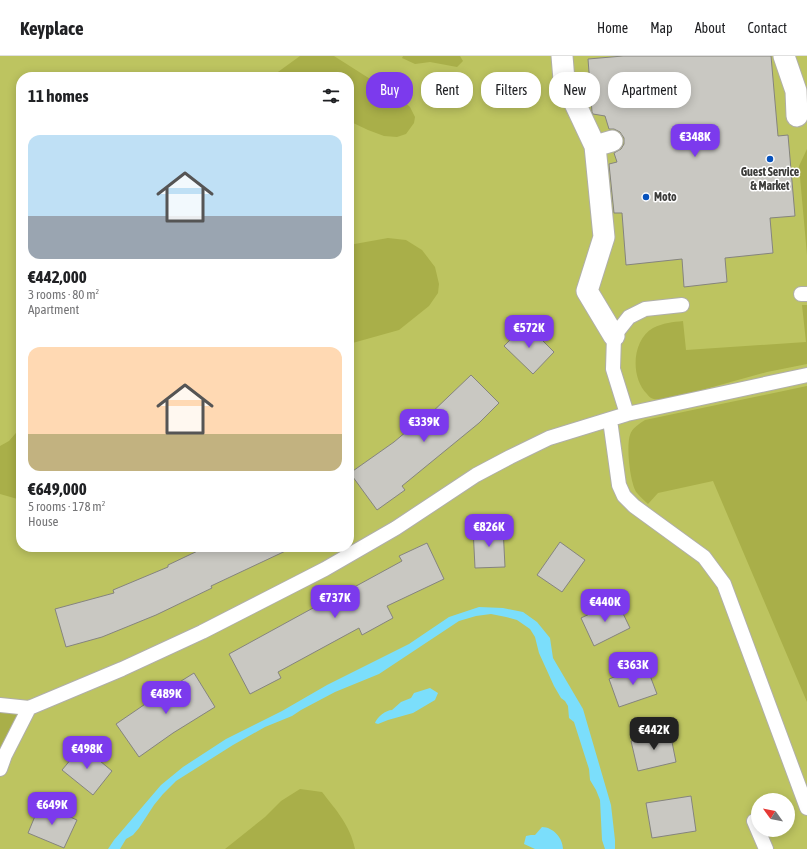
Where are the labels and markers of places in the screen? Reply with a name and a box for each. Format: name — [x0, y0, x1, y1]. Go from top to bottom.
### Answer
pin: €348K — [667, 124, 723, 158]
marker: Guest Service & Market — [765, 154, 775, 164]
place label: Guest Service & Market — [741, 165, 800, 193]
place label: Moto — [654, 190, 677, 204]
marker: Moto — [641, 192, 651, 202]
pin: €572K — [501, 315, 557, 349]
pin: €339K — [396, 409, 452, 443]
pin: €826K — [461, 514, 517, 548]
pin: €737K — [307, 585, 363, 619]
pin: €440K — [577, 589, 633, 623]
pin: €363K — [605, 652, 661, 686]
pin: €489K — [138, 681, 194, 715]
pin: €442K — [626, 717, 682, 751]
pin: €498K — [59, 736, 115, 770]
pin: €649K — [24, 792, 80, 826]

